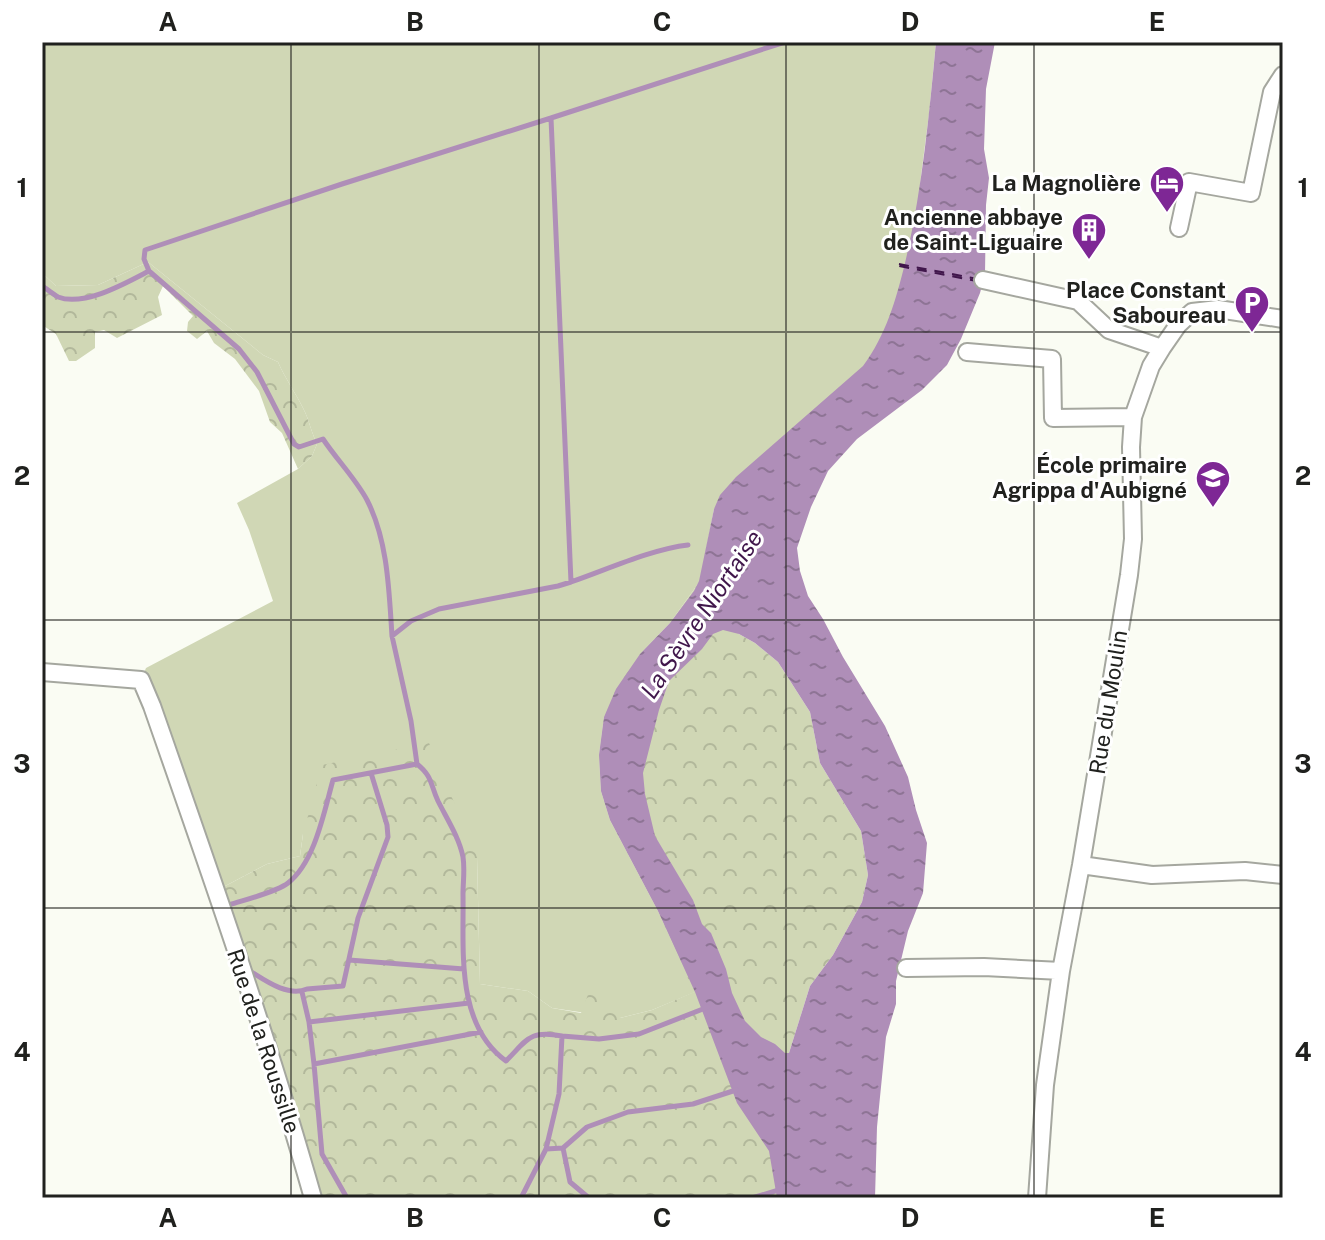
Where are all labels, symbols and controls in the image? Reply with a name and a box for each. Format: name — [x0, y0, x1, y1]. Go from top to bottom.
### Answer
text: A — [159, 6, 178, 37]
text: B — [406, 6, 424, 37]
text: C — [653, 6, 671, 37]
text: D — [901, 6, 919, 37]
text: E — [1149, 6, 1165, 37]
hotel icon: La Magnolière — [1148, 164, 1186, 214]
place label: La Magnolière — [991, 170, 1141, 196]
text: 1 — [16, 172, 28, 203]
text: 1 — [1297, 172, 1309, 203]
place label: Ancienne abbaye de Saint-Liguaire — [883, 204, 1063, 255]
building icon: Ancienne abbaye de Saint-Liguaire — [1070, 211, 1108, 261]
place label: Place Constant Saboureau — [1066, 277, 1226, 328]
parking icon: Place Constant Saboureau — [1233, 284, 1271, 334]
place label: École primaire Agrippa d'Aubigné — [992, 452, 1187, 503]
school or university icon: École primaire Agrippa d'Aubigné — [1194, 459, 1232, 509]
text: 2 — [14, 460, 30, 491]
text: 2 — [1295, 460, 1311, 491]
water label: La Sèvre Niortaise — [634, 525, 768, 703]
street label: Rue du Moulin — [1084, 628, 1132, 776]
text: 3 — [13, 748, 31, 779]
text: 3 — [1294, 748, 1312, 779]
street label: Rue de la Roussille — [222, 946, 306, 1136]
text: 4 — [13, 1036, 31, 1067]
text: 4 — [1294, 1036, 1312, 1067]
text: A — [159, 1202, 178, 1233]
text: B — [406, 1202, 424, 1233]
text: C — [653, 1202, 671, 1233]
text: D — [901, 1202, 919, 1233]
text: E — [1149, 1202, 1165, 1233]

